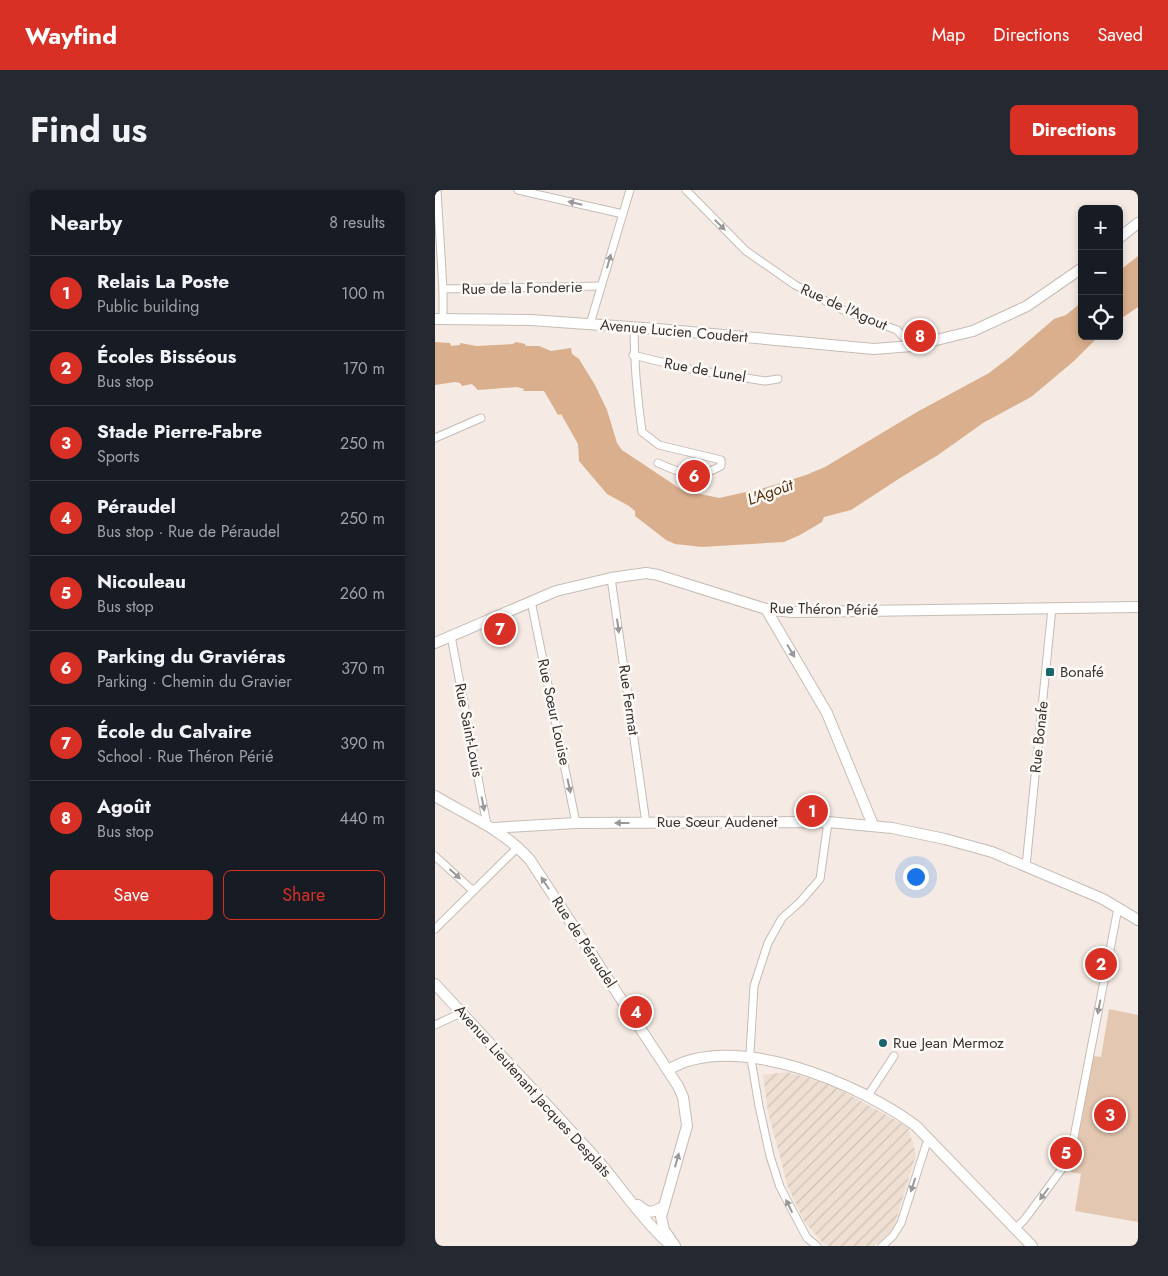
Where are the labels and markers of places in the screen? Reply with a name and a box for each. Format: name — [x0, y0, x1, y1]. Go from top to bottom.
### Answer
pin: 8 — [904, 317, 936, 355]
pin: 6 — [678, 457, 710, 495]
pin: 7 — [484, 610, 516, 648]
place label: Bonafé — [1060, 661, 1104, 683]
marker: Bonafé — [1044, 666, 1056, 678]
pin: 1 — [796, 792, 828, 830]
pin: 2 — [1085, 945, 1117, 983]
pin: 4 — [620, 993, 652, 1031]
place label: Rue Jean Mermoz — [893, 1032, 1004, 1054]
marker: Rue Jean Mermoz — [877, 1037, 889, 1049]
pin: 3 — [1094, 1096, 1126, 1134]
pin: 5 — [1050, 1134, 1082, 1172]

